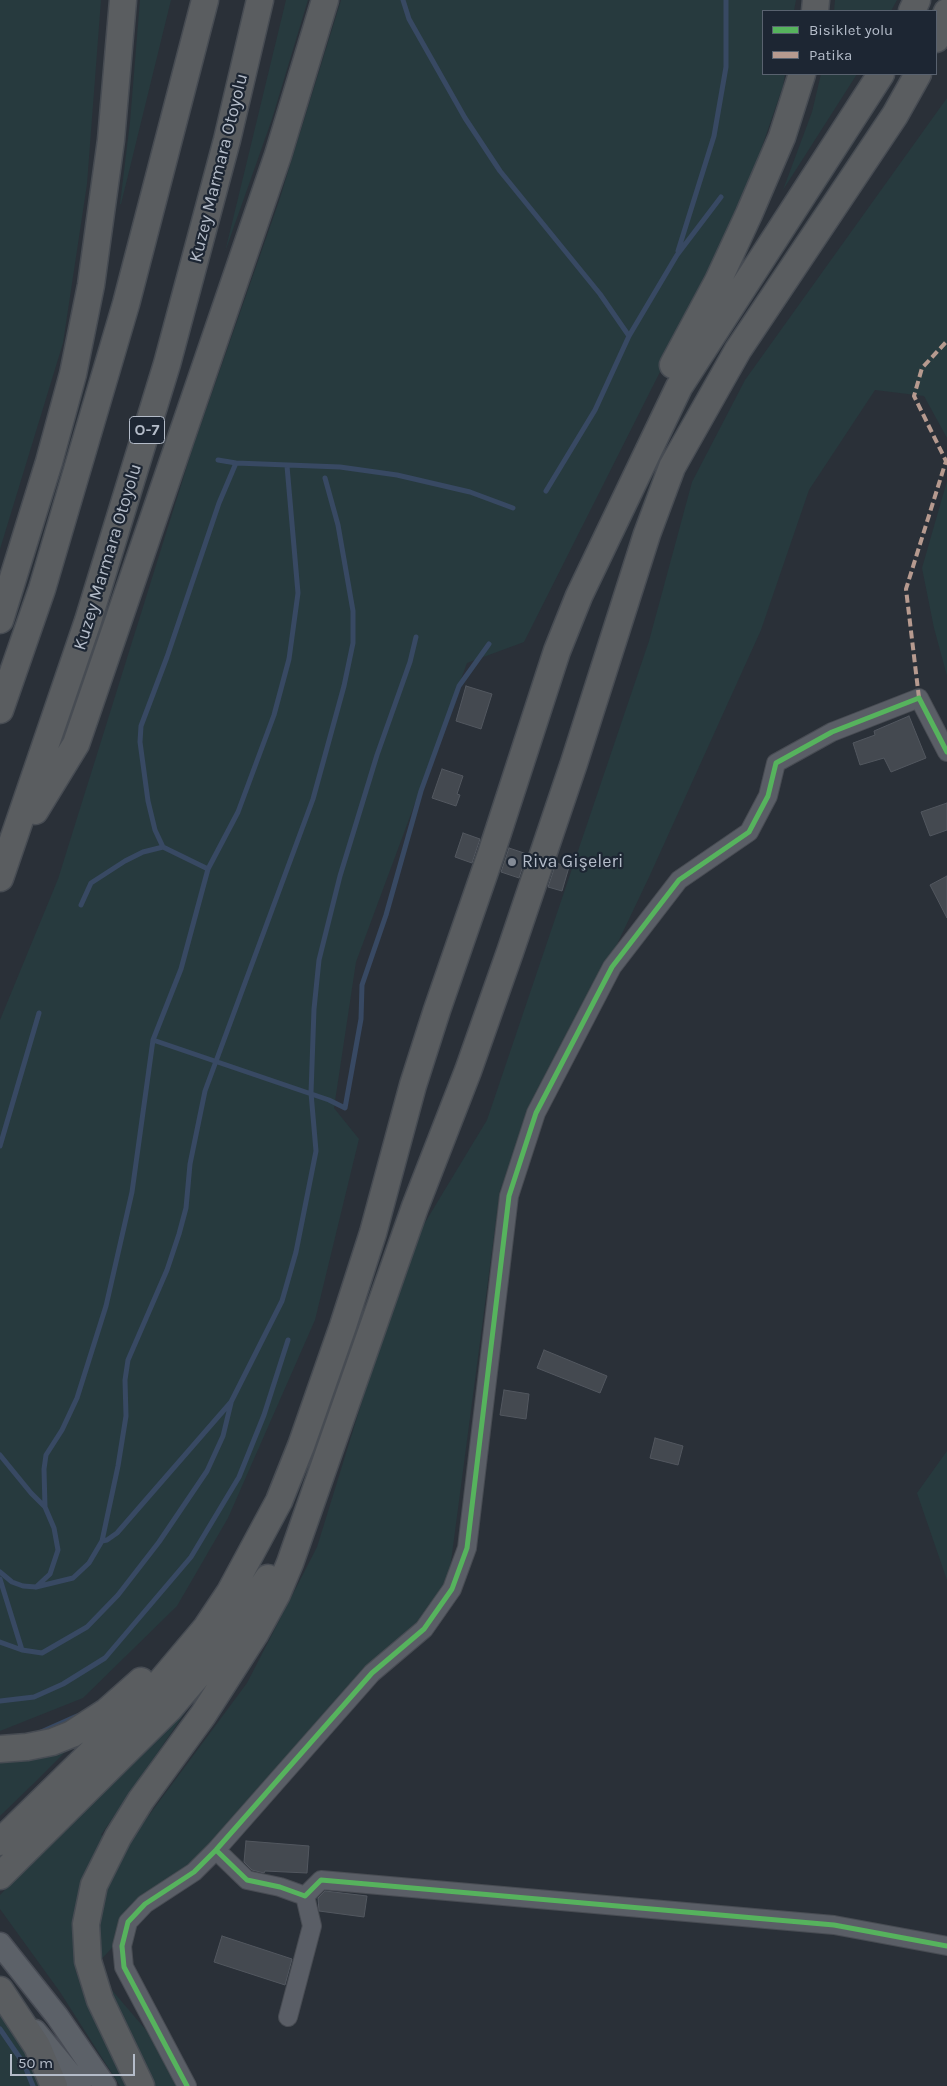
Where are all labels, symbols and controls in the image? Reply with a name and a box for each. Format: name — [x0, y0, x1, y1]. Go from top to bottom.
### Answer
legend — [762, 10, 937, 75]
text: Bisiklet yolu — [809, 21, 893, 39]
text: Patika — [809, 46, 852, 64]
street label: Kuzey Marmara Otoyolu — [185, 71, 253, 265]
road number: O-7 — [130, 416, 164, 444]
street label: Kuzey Marmara Otoyolu — [69, 461, 147, 653]
place label: Riva Gişeleri — [522, 851, 623, 873]
marker: Riva Gişeleri — [506, 856, 518, 868]
scale bar — [12, 2044, 138, 2076]
text: 50 m — [18, 2054, 53, 2072]

